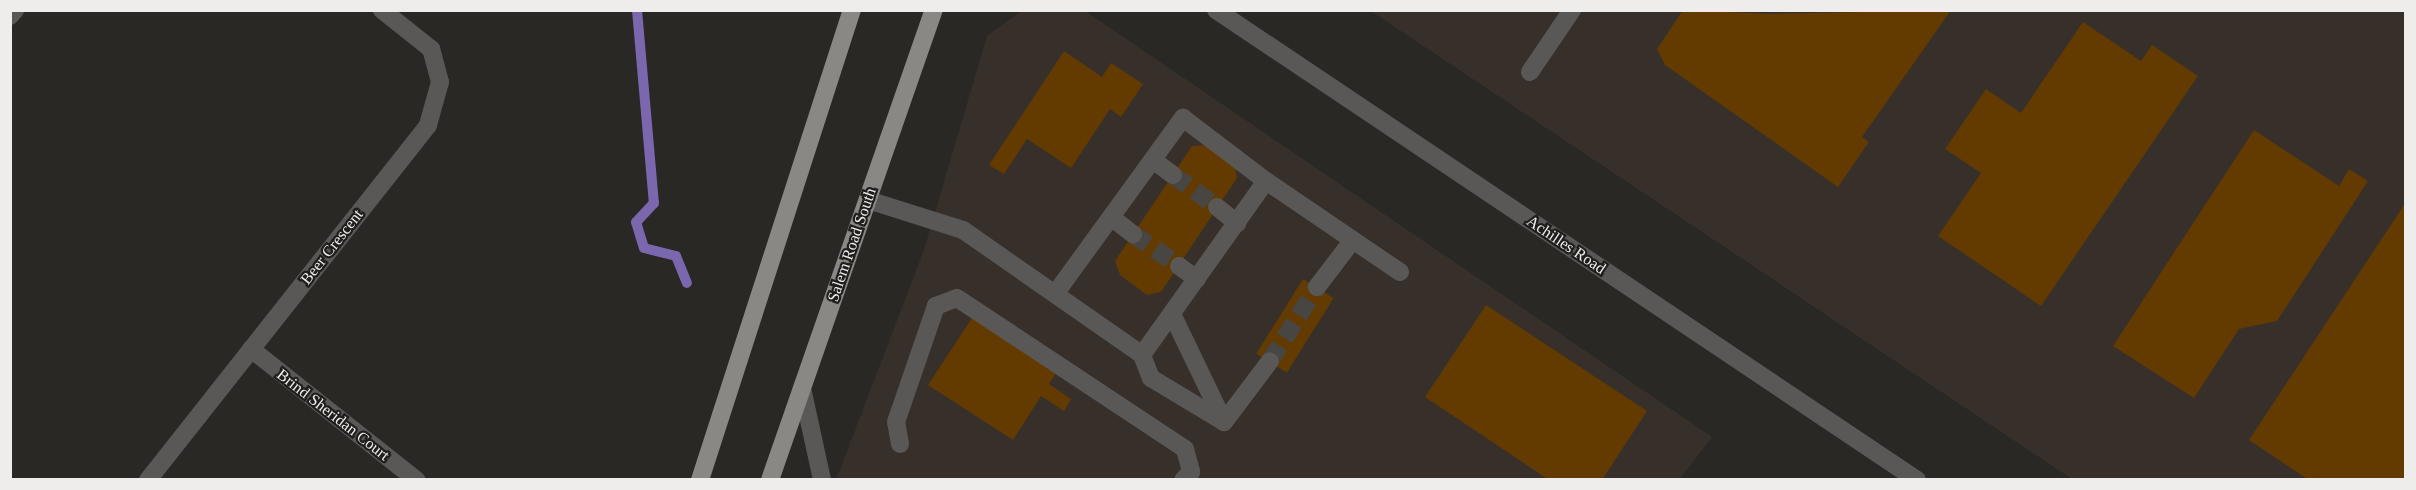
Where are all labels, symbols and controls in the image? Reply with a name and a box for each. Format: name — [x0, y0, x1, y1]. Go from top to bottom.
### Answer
street label: Salem Road South — [824, 186, 880, 304]
street label: Beer Crescent — [297, 206, 367, 288]
street label: Achilles Road — [1523, 212, 1609, 278]
street label: Brind Sheridan Court — [273, 365, 393, 465]

